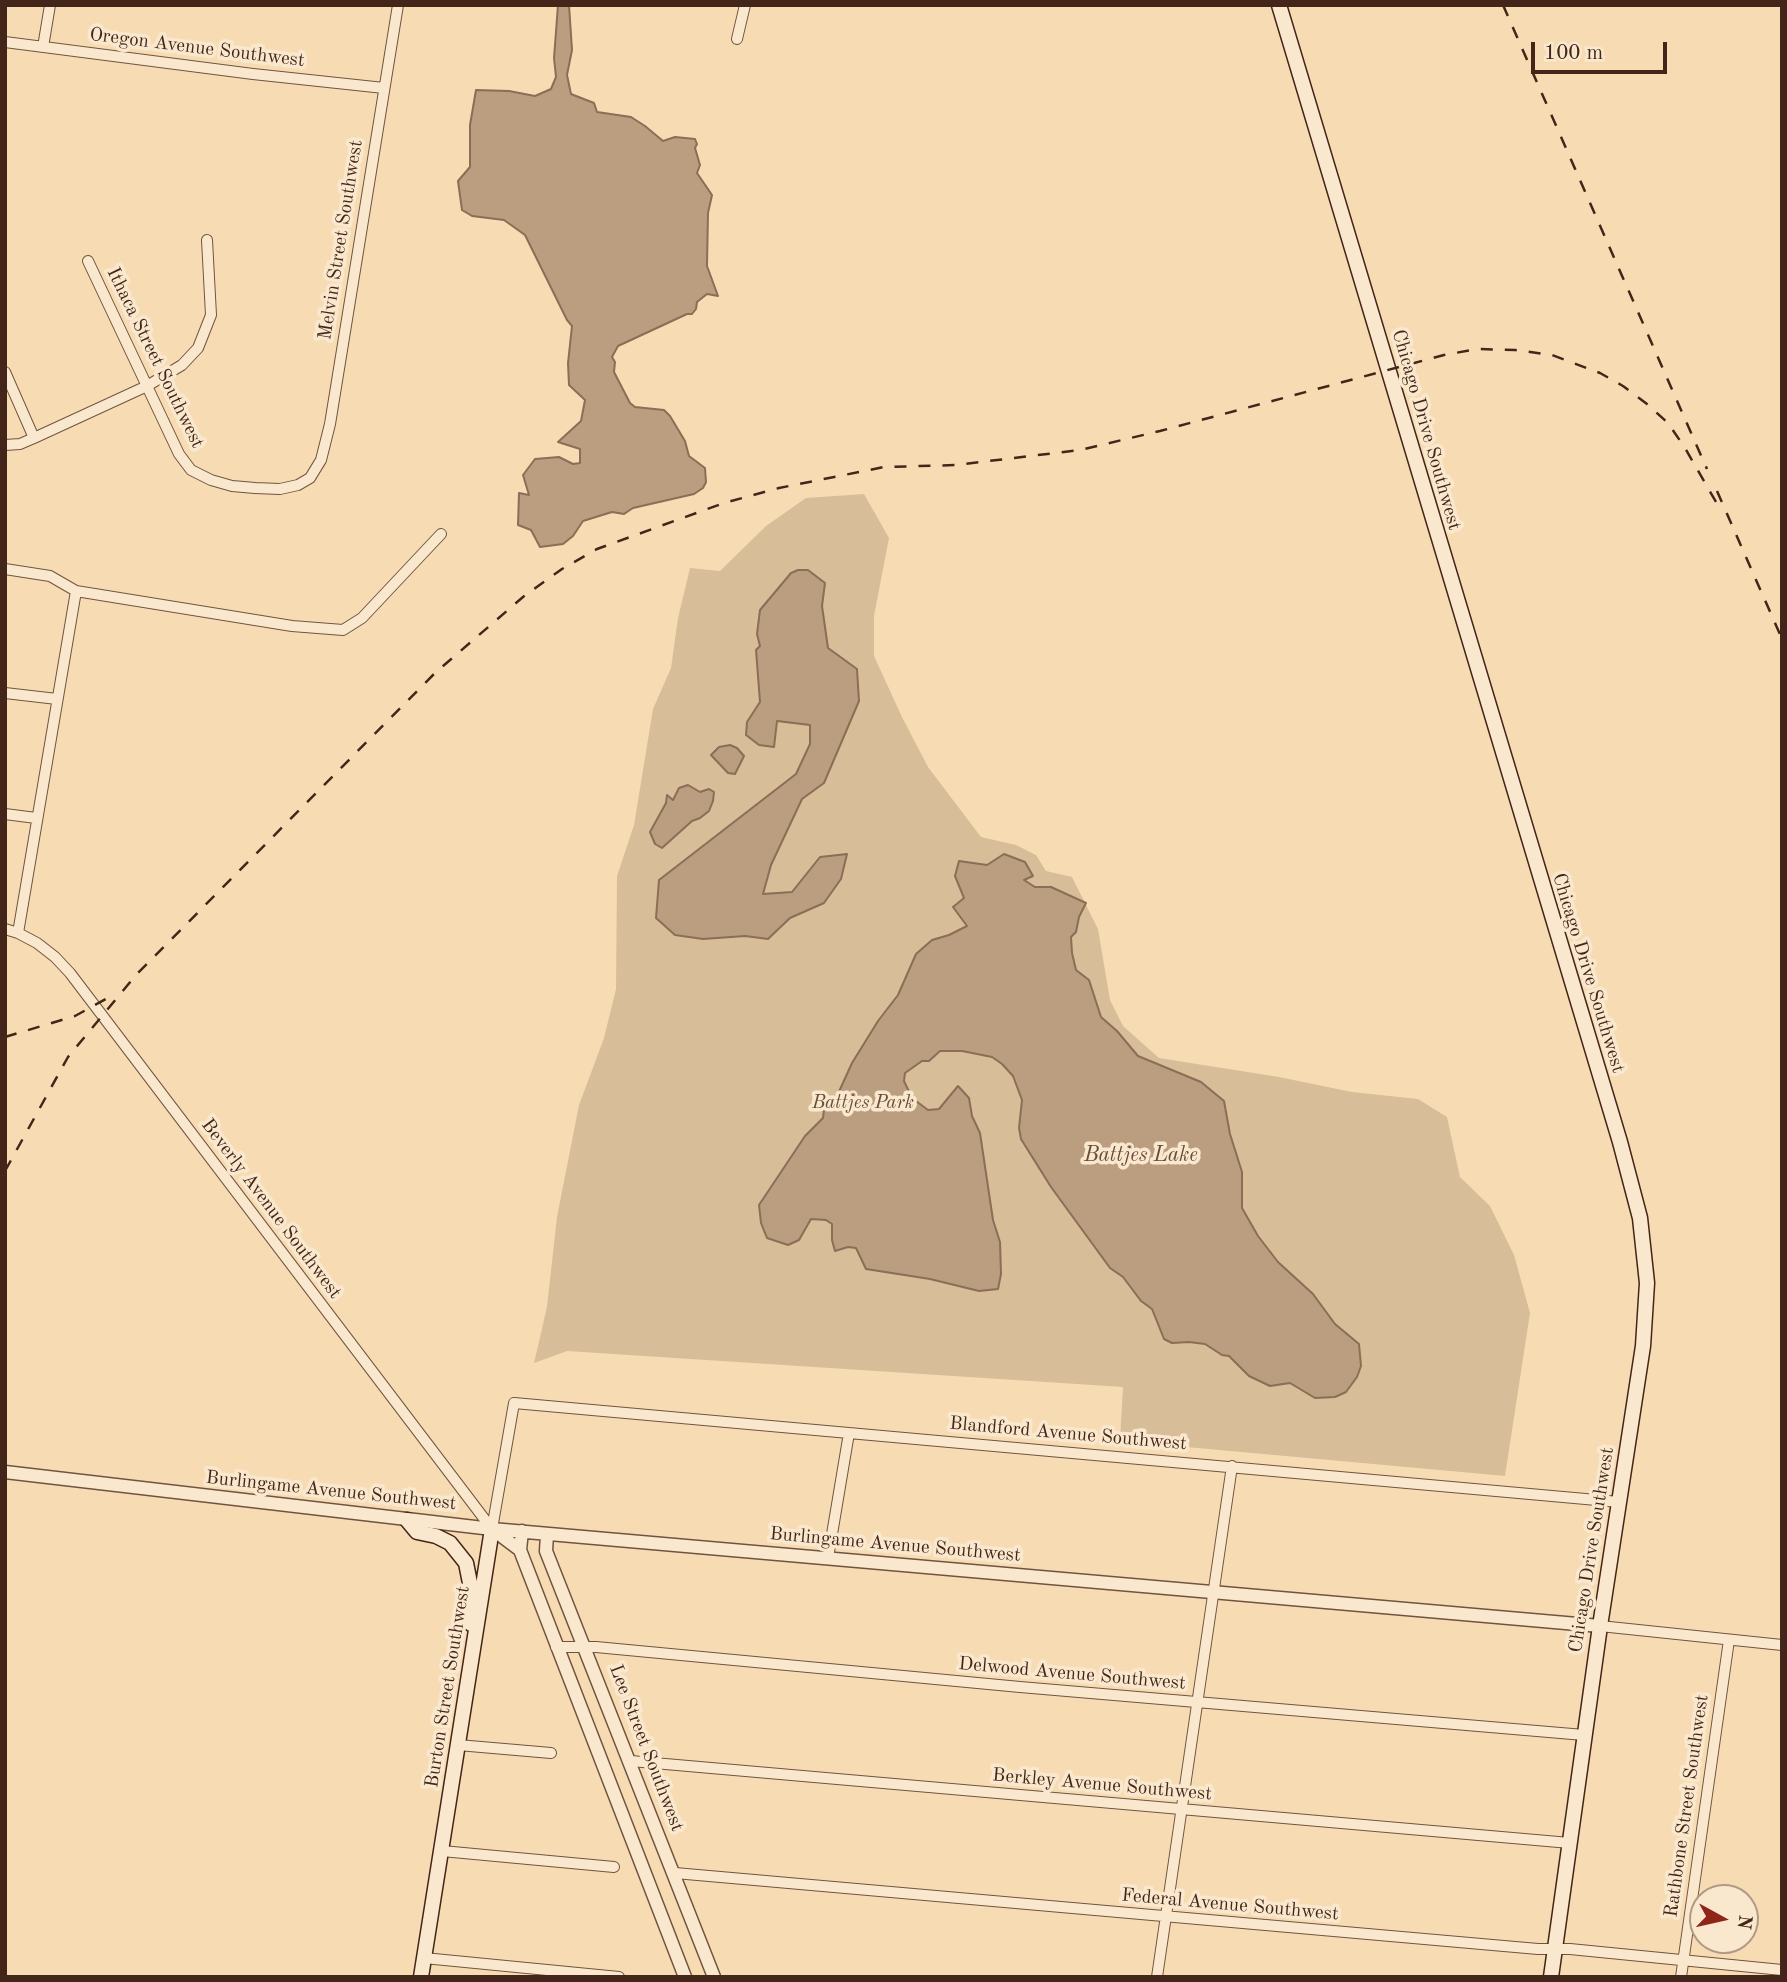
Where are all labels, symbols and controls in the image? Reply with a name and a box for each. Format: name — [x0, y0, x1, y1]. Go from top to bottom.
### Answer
street label: Oregon Avenue Southwest — [88, 23, 306, 73]
scale bar — [1535, 28, 1672, 72]
text: 100 m — [1544, 43, 1603, 64]
street label: Melvin Street Southwest — [314, 138, 368, 342]
street label: Ithaca Street Southwest — [101, 264, 209, 452]
street label: Chicago Drive Southwest — [1386, 327, 1466, 533]
street label: Chicago Drive Southwest — [1547, 870, 1629, 1076]
park label: Battjes Park — [812, 1092, 914, 1114]
street label: Beverly Avenue Southwest — [196, 1114, 346, 1304]
water label: Battjes Lake — [1084, 1142, 1198, 1168]
street label: Blandford Avenue Southwest — [948, 1412, 1188, 1456]
street label: Chicago Drive Southwest — [1564, 1446, 1620, 1654]
street label: Burlingame Avenue Southwest — [205, 1467, 457, 1515]
street label: Burlingame Avenue Southwest — [769, 1523, 1021, 1567]
street label: Burton Street Southwest — [421, 1584, 475, 1790]
street label: Delwood Avenue Southwest — [957, 1653, 1187, 1695]
street label: Lee Street Southwest — [604, 1661, 688, 1835]
street label: Rathbone Street Southwest — [1660, 1693, 1714, 1919]
street label: Berkley Avenue Southwest — [991, 1764, 1213, 1806]
street label: Federal Avenue Southwest — [1120, 1884, 1340, 1926]
north arrow — [1689, 1884, 1759, 1954]
text: N — [1733, 1913, 1754, 1930]

